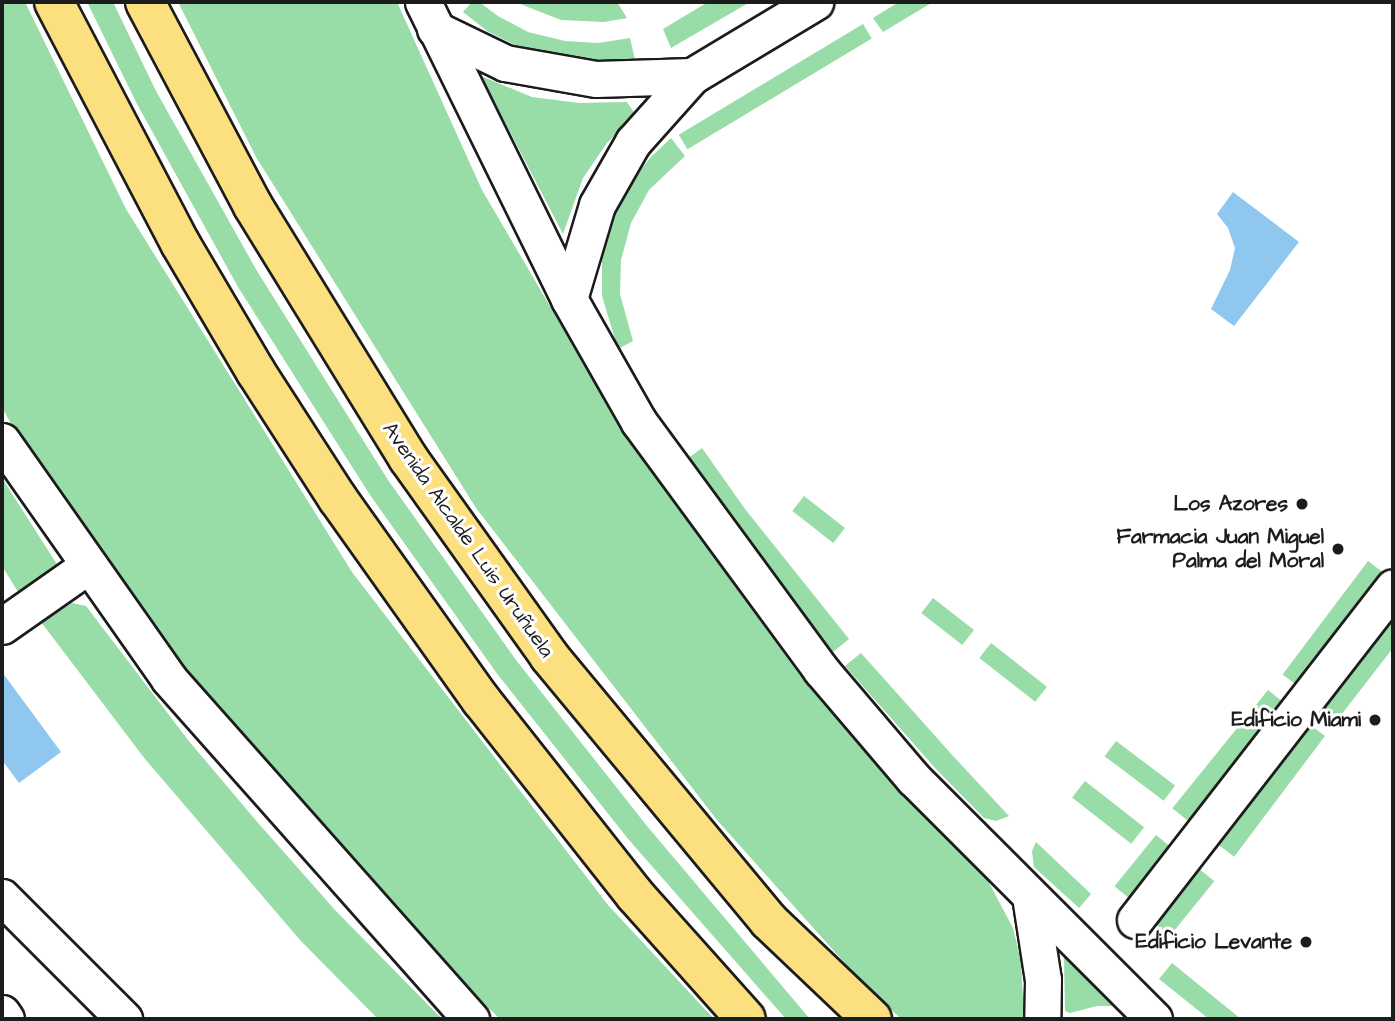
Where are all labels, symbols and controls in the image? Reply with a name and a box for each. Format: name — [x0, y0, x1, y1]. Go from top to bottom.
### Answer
street label: Avenida Alcalde Luis Uruñuela — [377, 417, 559, 663]
place label: Los Azores — [1174, 491, 1288, 517]
marker: Los Azores — [1294, 496, 1310, 512]
place label: Farmacia Juan Miguel Palma del Moral — [1117, 524, 1324, 574]
marker: Farmacia Juan Miguel Palma del Moral — [1330, 541, 1346, 557]
place label: Edificio Miami — [1232, 707, 1361, 733]
marker: Edificio Miami — [1367, 712, 1383, 728]
place label: Edificio Levante — [1135, 929, 1292, 955]
marker: Edificio Levante — [1298, 934, 1314, 950]

